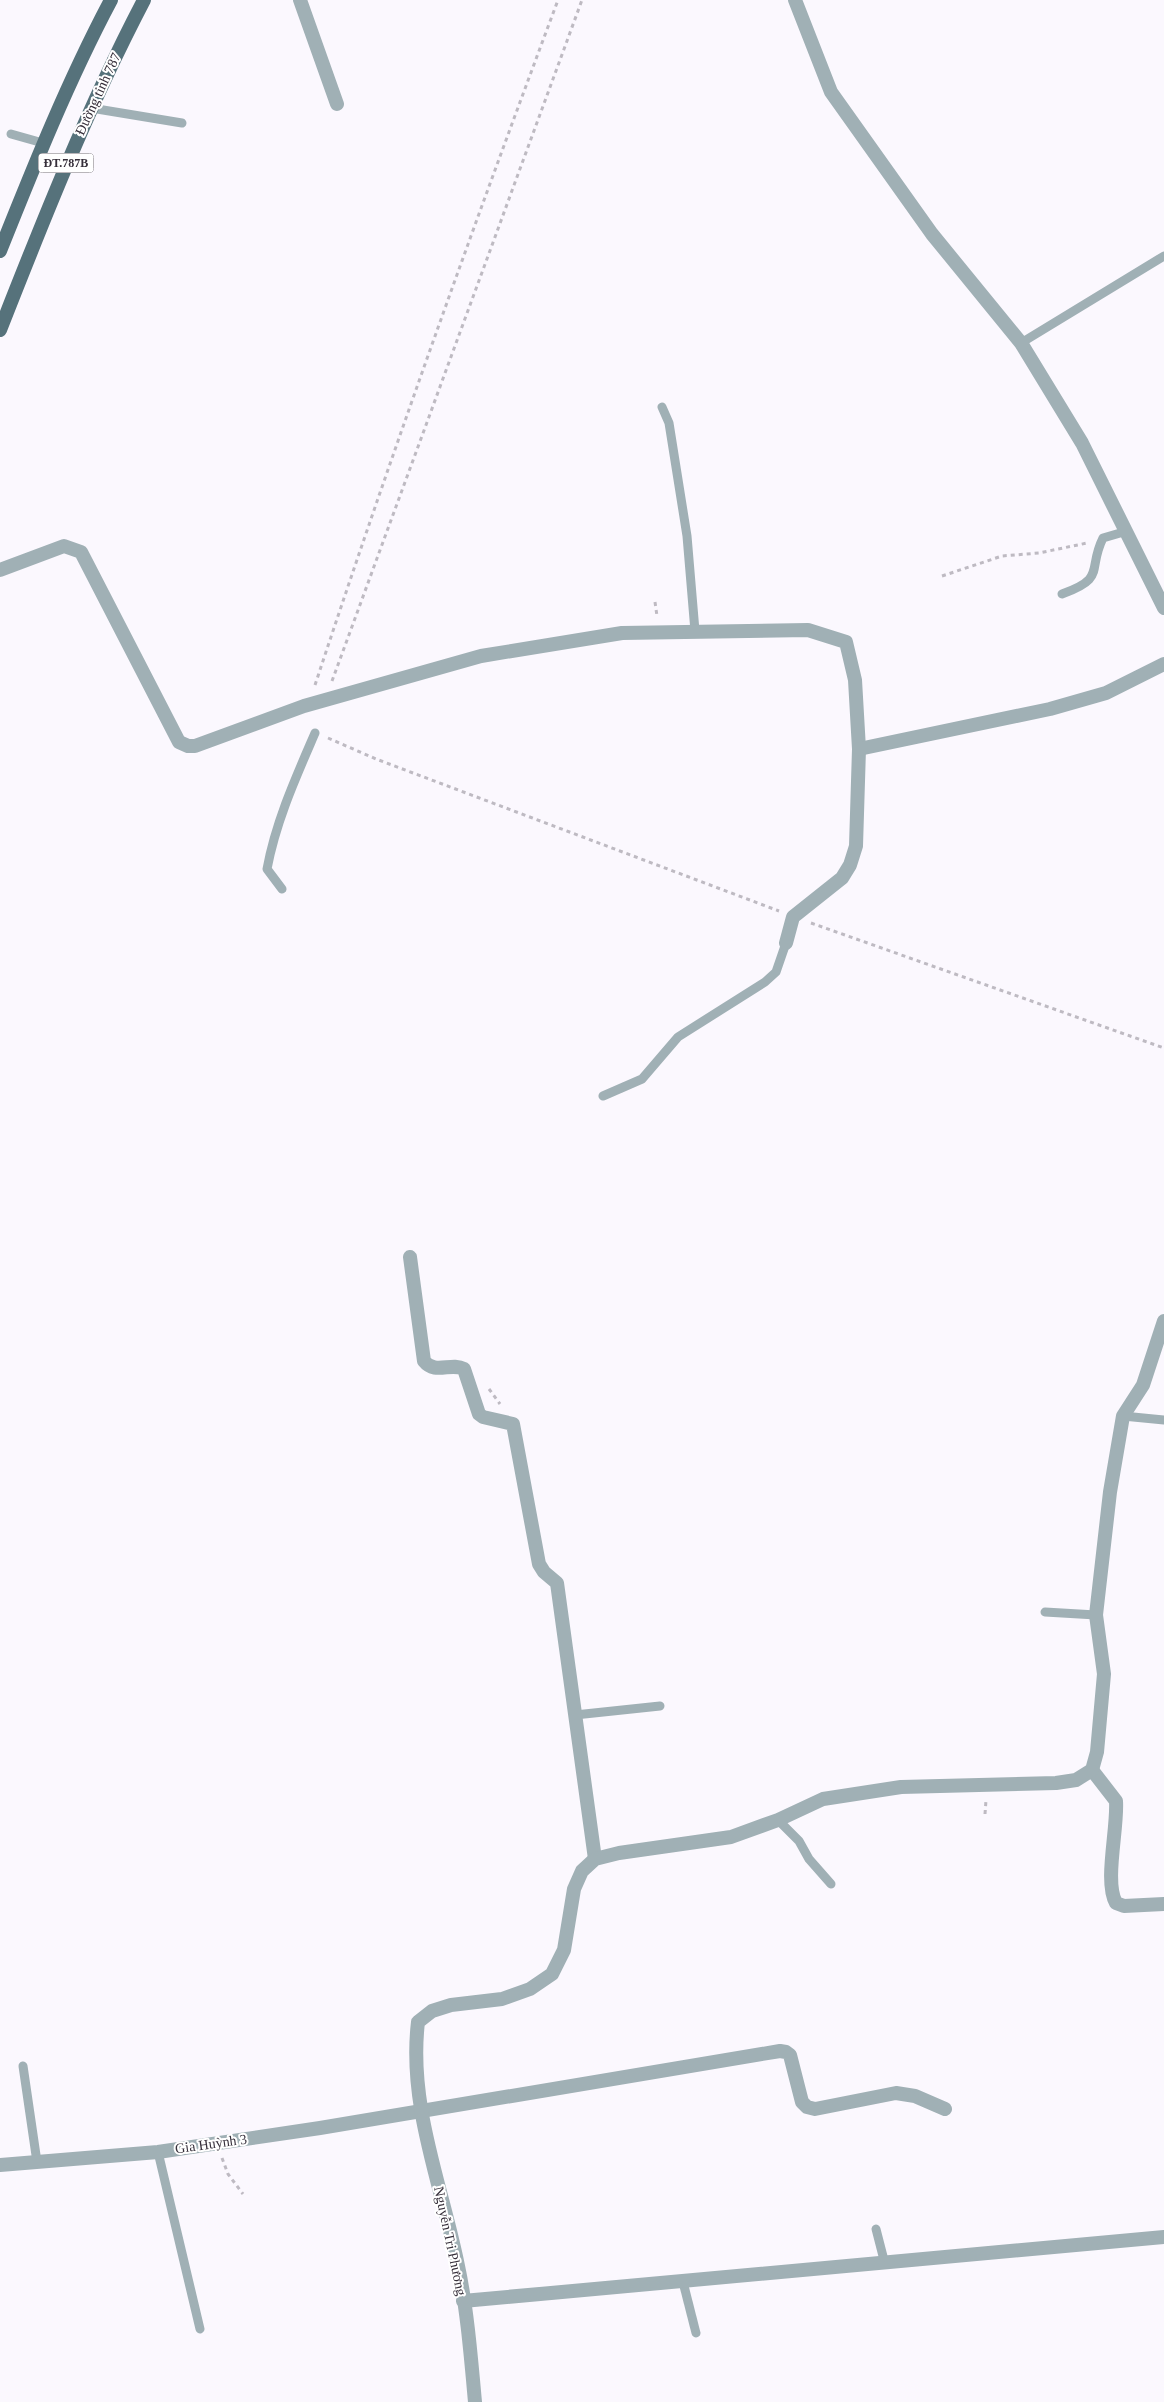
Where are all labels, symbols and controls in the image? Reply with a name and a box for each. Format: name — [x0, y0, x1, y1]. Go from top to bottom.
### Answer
street label: Đường tỉnh 787 — [72, 51, 124, 137]
road number: ĐT.787B — [38, 154, 94, 172]
street label: Gia Huỳnh 3 — [174, 2132, 248, 2156]
street label: Nguyễn Tri Phương — [431, 2185, 469, 2297]

